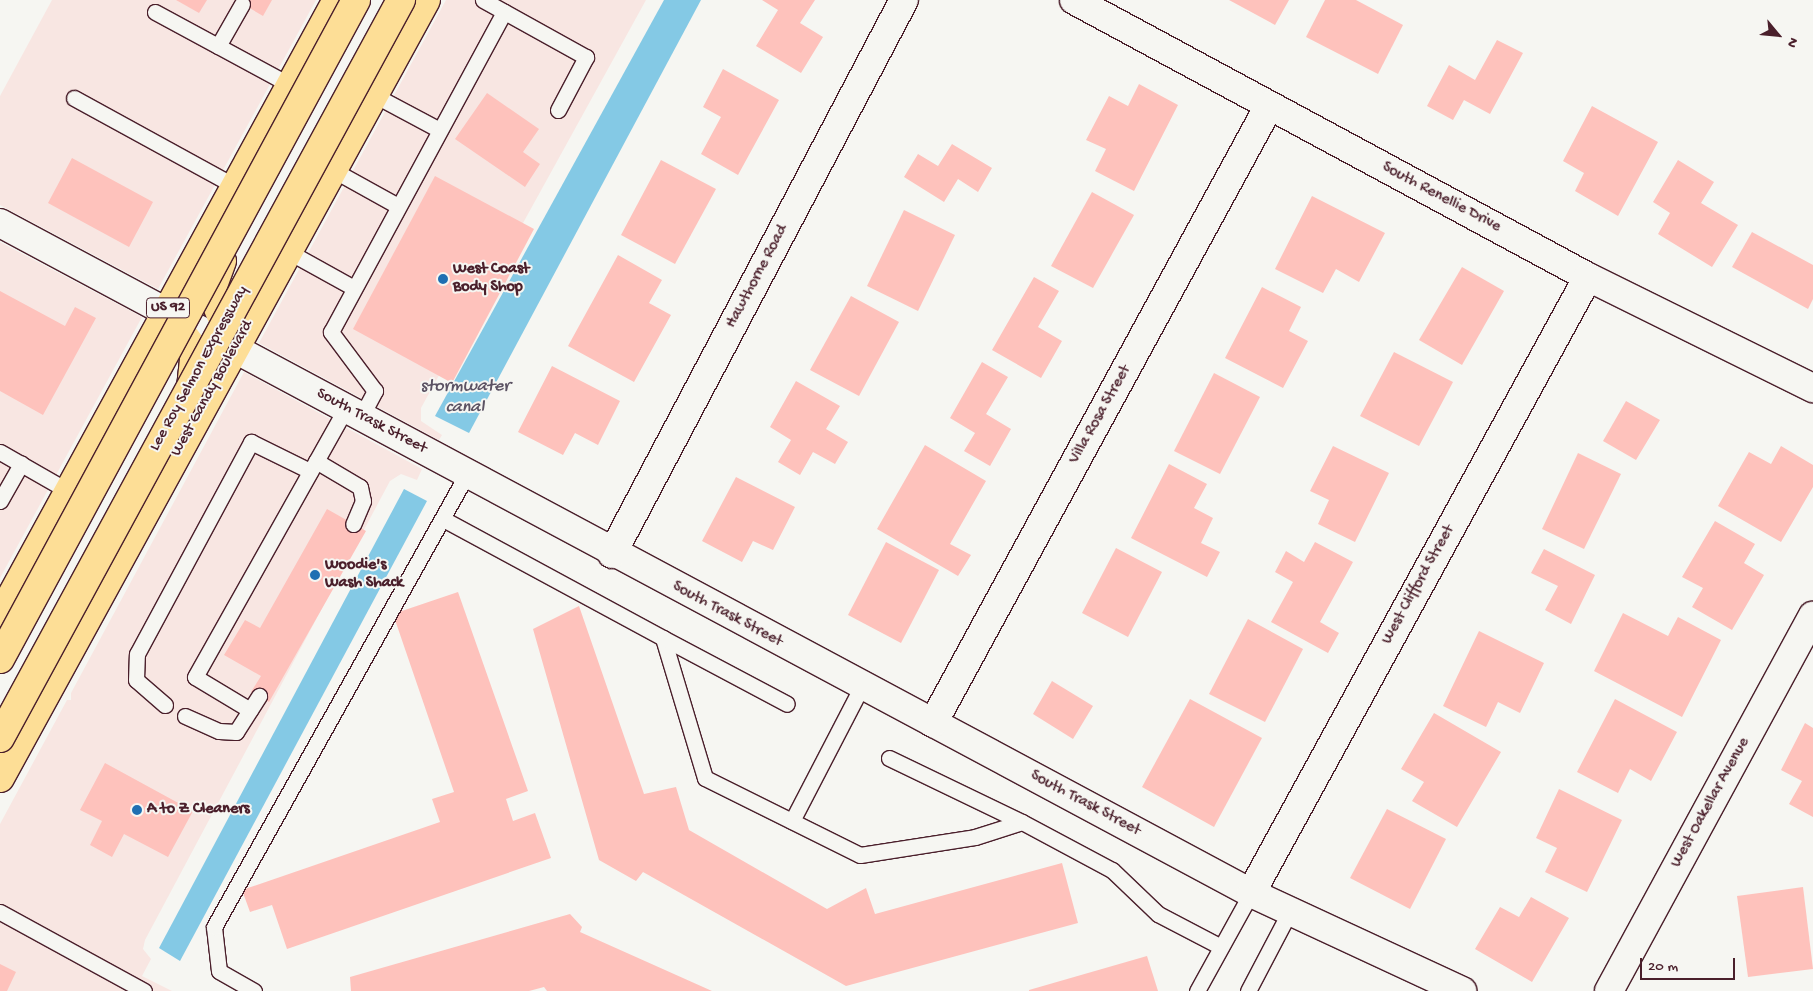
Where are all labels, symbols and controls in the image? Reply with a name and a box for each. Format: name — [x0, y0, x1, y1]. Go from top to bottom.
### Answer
north arrow — [1753, 10, 1803, 60]
text: N — [1782, 34, 1801, 50]
street label: South Renellie Drive — [1378, 159, 1504, 237]
street label: Hawthorne Road — [723, 222, 793, 332]
place label: West Coast Body Shop — [453, 260, 529, 298]
marker: West Coast Body Shop — [437, 273, 449, 285]
street label: Lee Roy Selmon Expressway — [147, 283, 253, 455]
road number: US 92 — [146, 296, 190, 320]
street label: West Gandy Boulevard — [168, 318, 258, 460]
street label: Villa Rosa Street — [1066, 362, 1136, 468]
water label: stormwater canal — [420, 377, 510, 419]
street label: South Trask Street — [312, 385, 430, 459]
street label: West Clifford Street — [1378, 522, 1460, 648]
place label: Woodie's Wash Shack — [325, 556, 403, 594]
marker: Woodie's Wash Shack — [309, 569, 321, 581]
street label: South Trask Street — [668, 578, 786, 652]
street label: West Oakellar Avenue — [1667, 735, 1755, 871]
street label: South Trask Street — [1026, 767, 1144, 841]
place label: A to Z Cleaners — [147, 800, 250, 820]
marker: A to Z Cleaners — [131, 804, 143, 816]
scale bar — [1643, 948, 1738, 980]
text: 20 m — [1648, 958, 1678, 976]

